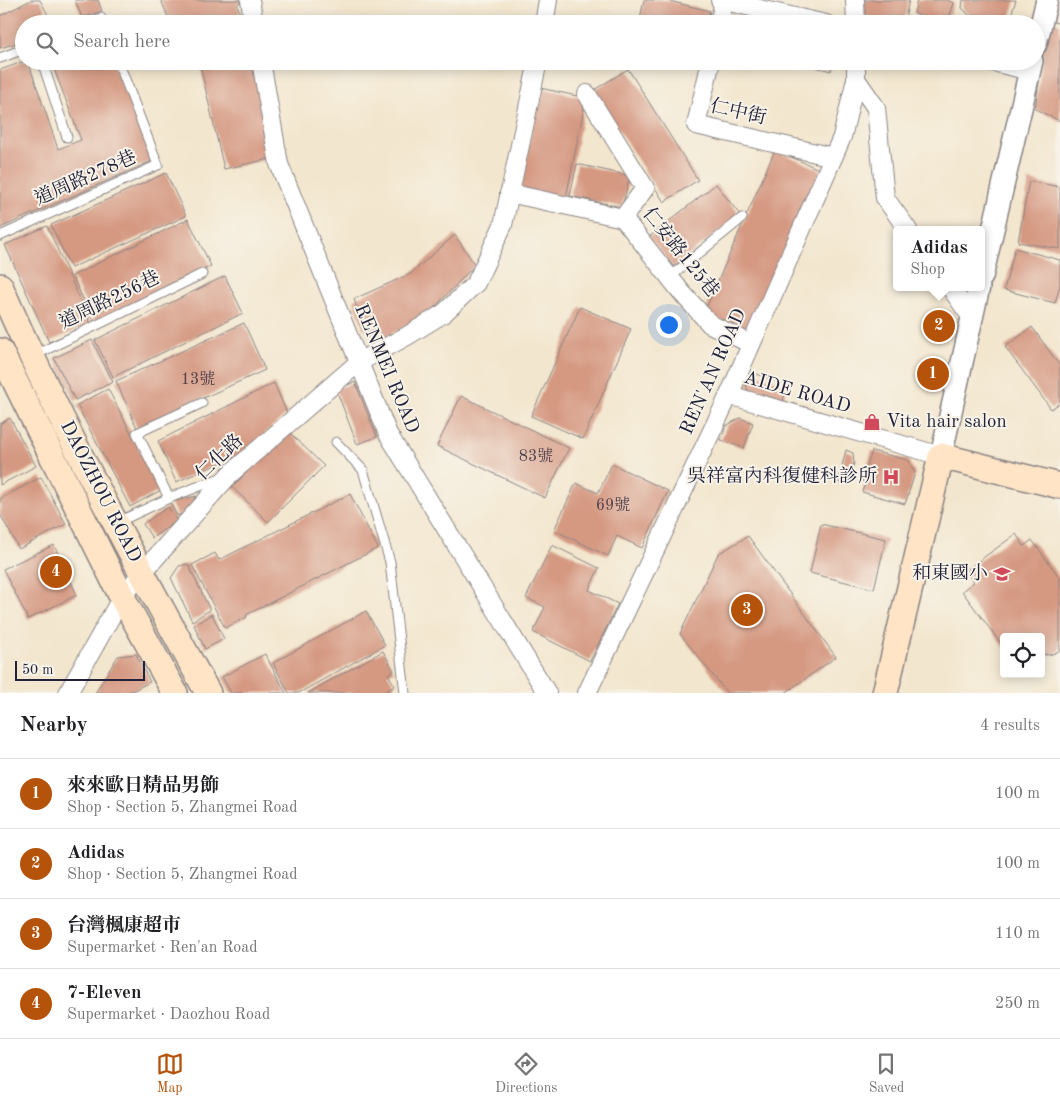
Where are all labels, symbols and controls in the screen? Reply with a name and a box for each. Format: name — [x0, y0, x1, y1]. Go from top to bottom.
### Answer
search box — [15, 15, 1045, 70]
icon: search — [33, 29, 61, 57]
text: Search here — [73, 33, 170, 52]
street label: 仁中街 — [708, 95, 768, 129]
street label: 道周路278巷 — [31, 145, 140, 210]
street label: 仁安路125巷 — [638, 203, 724, 301]
popup — [893, 226, 985, 291]
text: Adidas — [910, 239, 968, 258]
text: Shop — [910, 262, 945, 278]
street label: 道周路256巷 — [56, 266, 163, 333]
street label: RENMEI ROAD — [350, 302, 422, 436]
street label: REN'AN ROAD — [678, 306, 750, 438]
pin: 2 — [923, 307, 955, 345]
your location — [656, 312, 682, 338]
pin: 1 — [917, 355, 949, 393]
street label: AIDE ROAD — [741, 369, 853, 417]
house number: 13號 — [181, 370, 215, 388]
shop icon: Vita hair salon — [862, 412, 882, 432]
place label: Vita hair salon — [886, 413, 1007, 432]
street label: DAOZHOU ROAD — [56, 418, 144, 566]
street label: 仁化路 — [192, 430, 247, 485]
house number: 83號 — [519, 447, 553, 465]
place label: 吳祥富內科復健科診所 — [687, 465, 877, 487]
hospital icon: 吳祥富內科復健科診所 — [881, 467, 901, 487]
house number: 69號 — [596, 496, 630, 514]
pin: 4 — [40, 553, 72, 591]
place label: 和東國小 — [912, 562, 988, 584]
school or university icon: 和東國小 — [992, 564, 1012, 584]
pin: 3 — [731, 591, 763, 629]
map controls — [1000, 633, 1045, 678]
button: locate — [1000, 633, 1045, 678]
scale bar — [15, 658, 145, 681]
text: 50 m — [22, 663, 53, 677]
text: Nearby — [20, 715, 88, 736]
text: 4 results — [980, 718, 1040, 734]
text: 來來歐日精品男飾 — [67, 777, 219, 796]
text: 1 — [31, 786, 41, 802]
text: 100 m — [995, 786, 1040, 802]
text: Shop · Section 5, Zhangmei Road — [67, 800, 298, 816]
text: Adidas — [67, 844, 125, 863]
text: 2 — [31, 856, 41, 872]
text: 100 m — [995, 856, 1040, 872]
text: Shop · Section 5, Zhangmei Road — [67, 867, 298, 883]
text: 台灣楓康超市 — [67, 917, 181, 936]
text: 3 — [31, 926, 41, 942]
text: 110 m — [995, 926, 1040, 942]
text: Supermarket · Ren'an Road — [67, 940, 258, 956]
text: 7-Eleven — [67, 984, 142, 1003]
text: 4 — [31, 996, 41, 1012]
text: 250 m — [995, 996, 1040, 1012]
text: Supermarket · Daozhou Road — [67, 1007, 270, 1023]
tab: Map — [156, 1050, 184, 1097]
tab: Directions — [495, 1050, 557, 1097]
tab: Saved — [869, 1050, 904, 1097]

